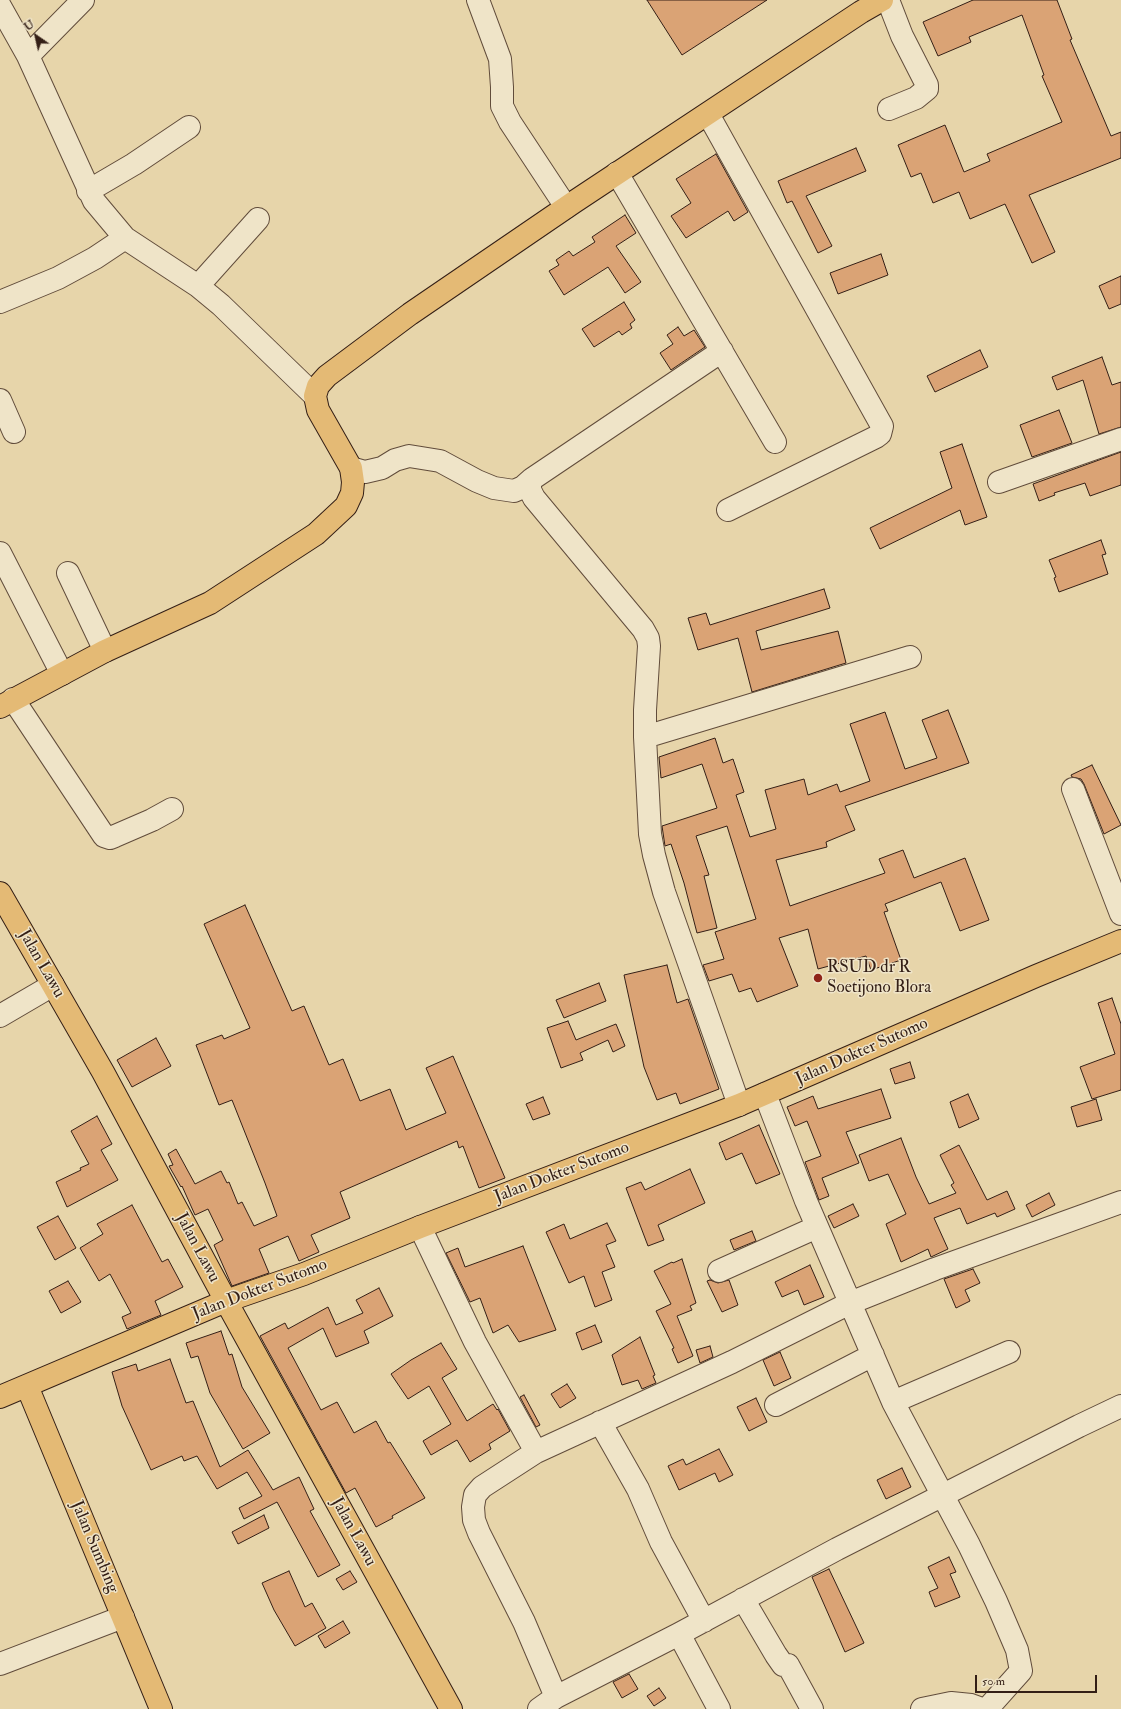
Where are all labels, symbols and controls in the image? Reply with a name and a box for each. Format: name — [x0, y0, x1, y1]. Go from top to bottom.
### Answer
north arrow — [16, 16, 56, 56]
text: U — [22, 18, 36, 34]
street label: Jalan Lawu — [13, 926, 69, 1002]
place label: RSUD dr R Soetijono Blora — [827, 958, 931, 998]
marker: RSUD dr R Soetijono Blora — [812, 972, 824, 984]
street label: Jalan Dokter Sutomo — [793, 1014, 931, 1090]
street label: Jalan Dokter Sutomo — [492, 1138, 632, 1208]
street label: Jalan Lawu — [170, 1210, 224, 1286]
street label: Jalan Dokter Sutomo — [190, 1255, 330, 1325]
street label: Jalan Lawu — [326, 1494, 380, 1570]
street label: Jalan Sumbing — [65, 1498, 123, 1596]
scale bar — [977, 1667, 1099, 1693]
text: 50 m — [982, 1674, 1005, 1689]

